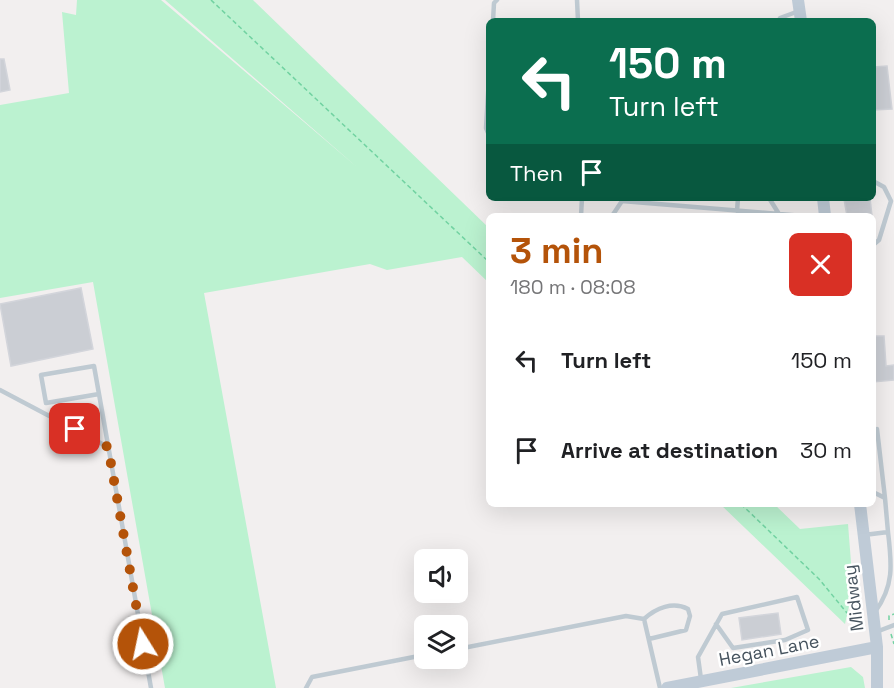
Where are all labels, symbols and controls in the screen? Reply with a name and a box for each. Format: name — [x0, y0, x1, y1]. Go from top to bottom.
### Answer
text: 150 m — [609, 37, 727, 90]
icon: left — [510, 42, 588, 120]
text: Turn left — [609, 89, 719, 124]
icon: arrive — [575, 156, 608, 189]
text: Then — [510, 159, 563, 187]
text: 3 min — [510, 228, 604, 274]
button: close — [789, 233, 852, 296]
text: 180 m · 08:08 — [510, 274, 636, 300]
icon: left — [510, 344, 543, 377]
text: Turn left — [561, 346, 651, 374]
text: 150 m — [791, 346, 852, 374]
pin — [49, 403, 100, 454]
icon: arrive — [58, 412, 91, 445]
icon: arrive — [510, 434, 543, 467]
text: Arrive at destination — [561, 436, 778, 464]
text: 30 m — [800, 436, 852, 464]
map controls — [414, 549, 468, 669]
button: sound — [414, 549, 468, 603]
street label: Midway — [838, 563, 868, 633]
position arrow — [111, 612, 175, 676]
button: layers — [414, 615, 468, 669]
street label: Hegan Lane — [717, 629, 821, 671]

